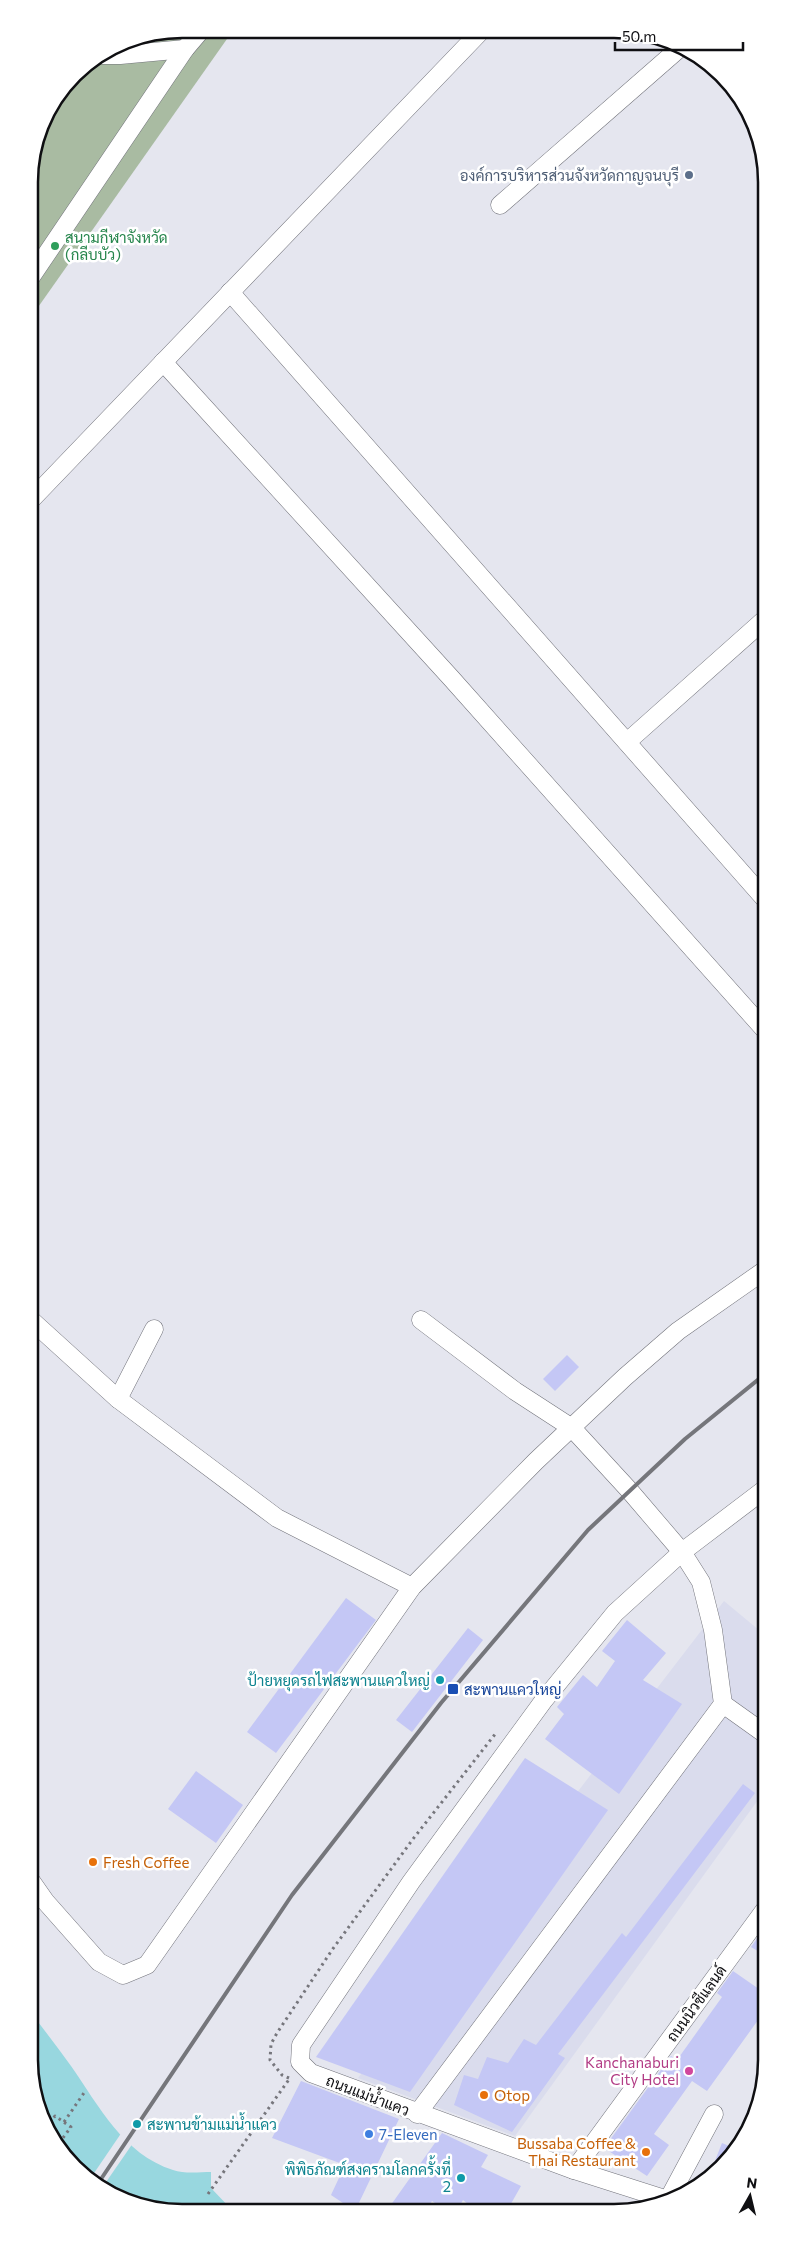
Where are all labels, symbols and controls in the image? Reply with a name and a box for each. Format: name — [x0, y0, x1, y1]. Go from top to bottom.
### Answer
scale bar — [615, 20, 742, 52]
text: 50 m — [622, 27, 656, 45]
place label: องค์การบริหารส่วนจังหวัดกาญจนบุรี — [460, 166, 679, 187]
marker: องค์การบริหารส่วนจังหวัดกาญจนบุรี — [683, 169, 695, 181]
place label: สนามกีฬาจังหวัด (กลีบบัว) — [65, 228, 168, 263]
marker: สนามกีฬาจังหวัด (กลีบบัว) — [49, 240, 61, 252]
place label: ป้ายหยุดรถไฟสะพานแควใหญ่ — [247, 1671, 430, 1692]
marker: ป้ายหยุดรถไฟสะพานแควใหญ่ — [434, 1674, 446, 1686]
place label: สะพานแควใหญ่ — [464, 1680, 561, 1699]
marker: สะพานแควใหญ่ — [446, 1682, 460, 1696]
place label: Fresh Coffee — [103, 1853, 190, 1871]
marker: Fresh Coffee — [87, 1856, 99, 1868]
street label: ถนนนิวซีแลนด์ — [662, 1961, 730, 2045]
place label: Kanchanaburi City Hotel — [585, 2053, 679, 2088]
marker: Kanchanaburi City Hotel — [683, 2065, 695, 2077]
street label: ถนนแม่น้ำแคว — [324, 2068, 413, 2119]
place label: Otop — [494, 2086, 530, 2104]
marker: Otop — [478, 2089, 490, 2101]
place label: สะพานข้ามแม่น้ำแคว — [147, 2112, 277, 2133]
marker: สะพานข้ามแม่น้ำแคว — [131, 2118, 143, 2130]
place label: 7-Eleven — [379, 2125, 438, 2143]
marker: 7-Eleven — [363, 2128, 375, 2140]
place label: Bussaba Coffee & Thai Restaurant — [517, 2134, 636, 2169]
marker: Bussaba Coffee & Thai Restaurant — [640, 2146, 652, 2158]
place label: พิพิธภัณฑ์สงครามโลกครั้งที่ 2 — [285, 2155, 451, 2195]
north arrow — [725, 2171, 775, 2221]
marker: พิพิธภัณฑ์สงครามโลกครั้งที่ 2 — [455, 2172, 467, 2184]
text: N — [745, 2173, 758, 2192]

